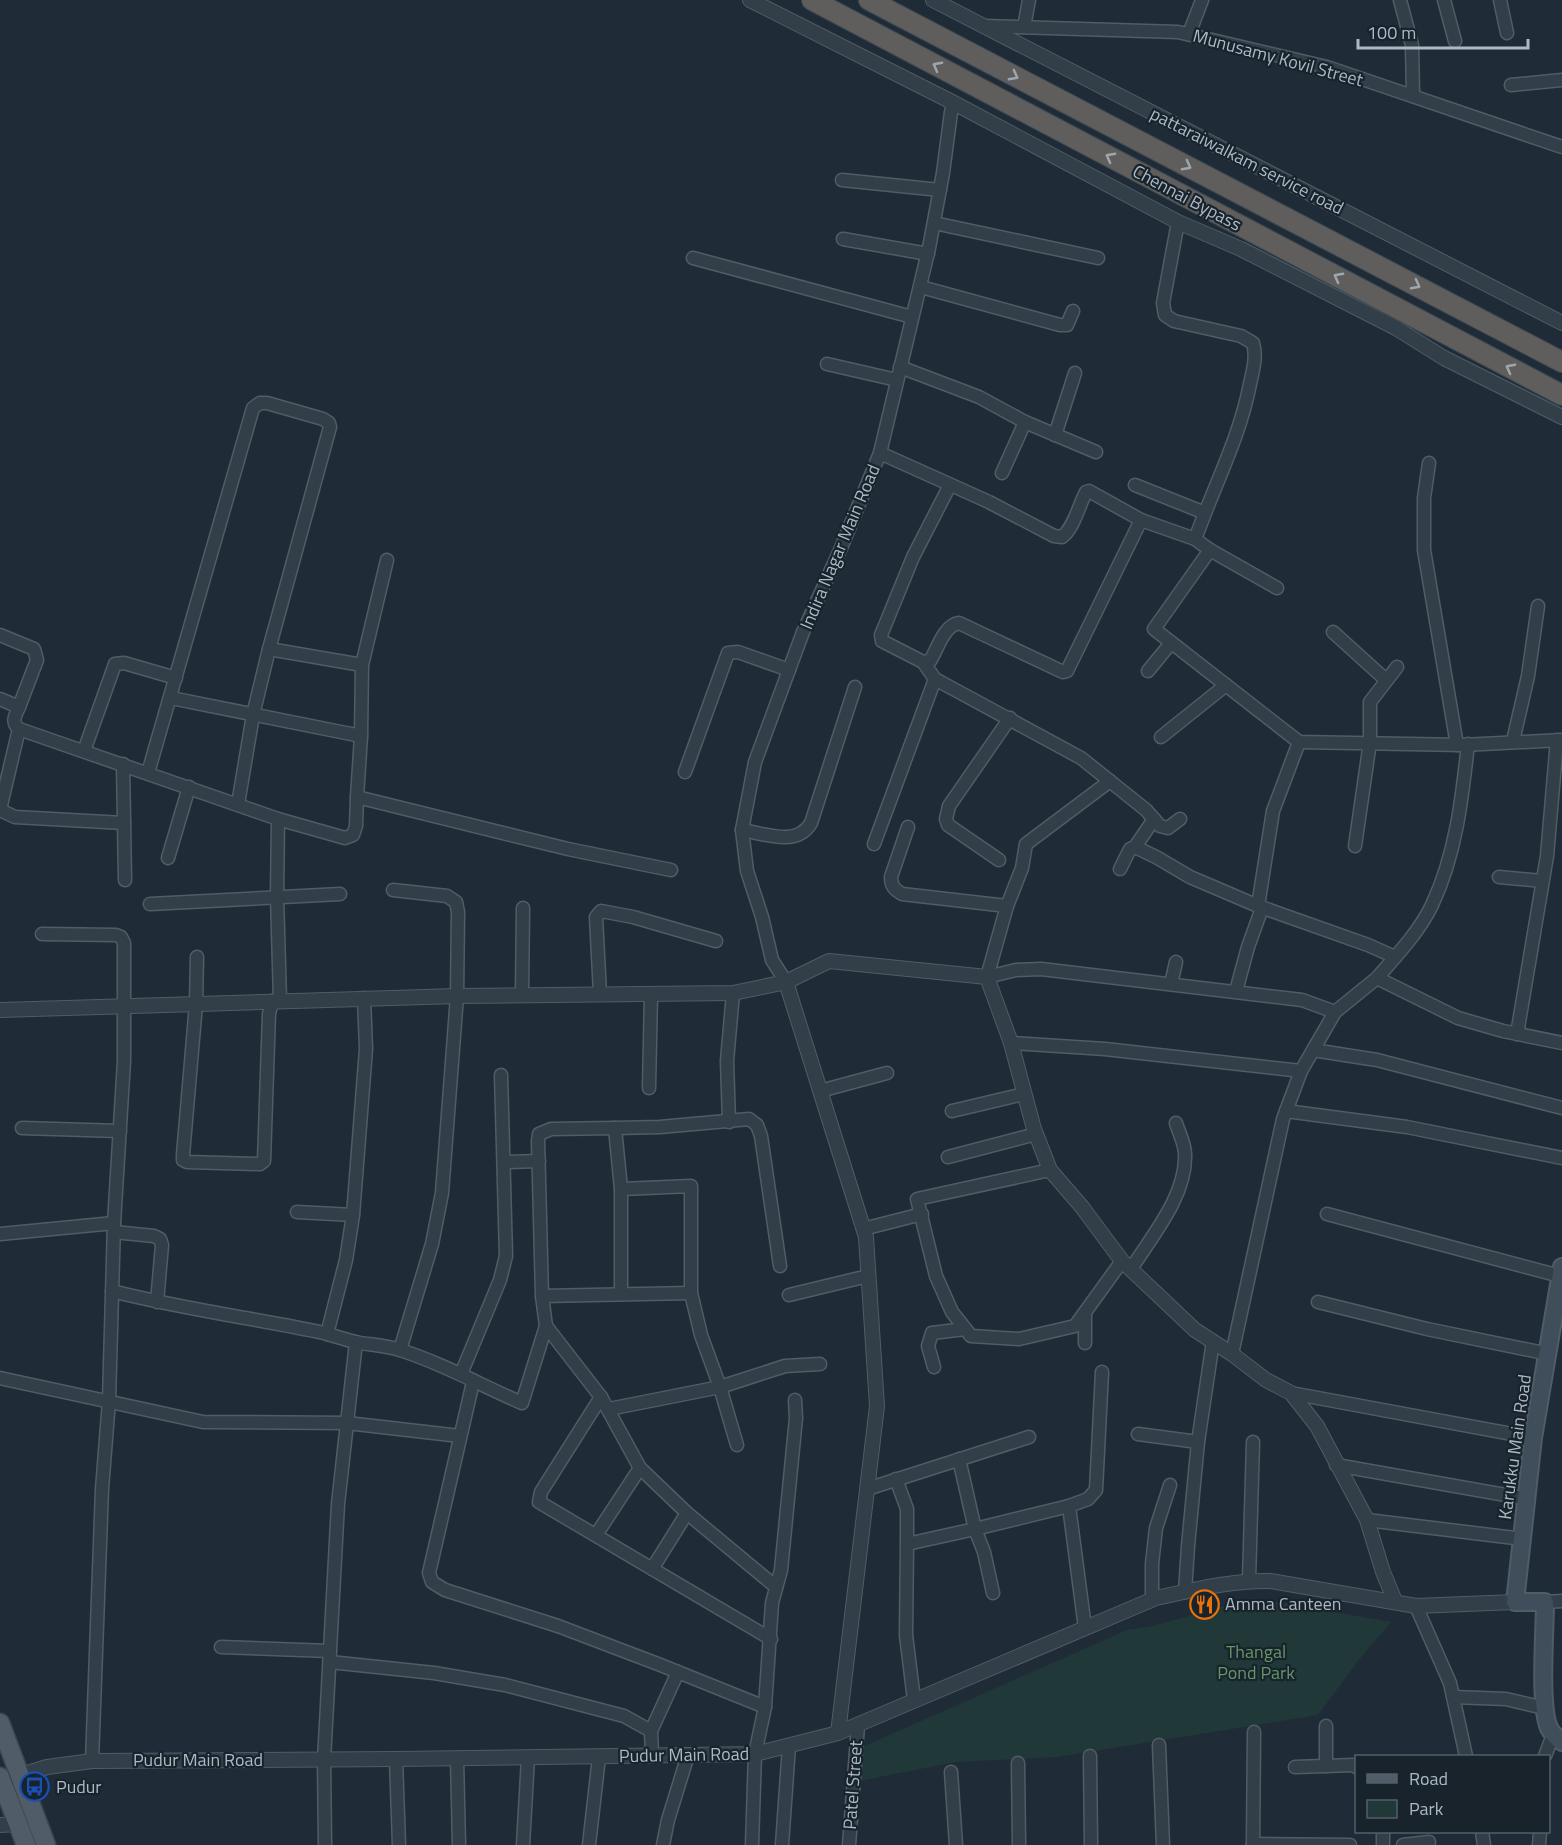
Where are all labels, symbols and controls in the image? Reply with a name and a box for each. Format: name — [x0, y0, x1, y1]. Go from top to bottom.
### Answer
scale bar — [1358, 12, 1528, 50]
text: 100 m — [1367, 19, 1416, 46]
street label: Munusamy Kovil Street — [1190, 22, 1367, 93]
one-way arrow — [933, 62, 943, 73]
one-way arrow — [1008, 69, 1018, 80]
street label: pattaraiwalkam service road — [1146, 100, 1349, 221]
one-way arrow — [1105, 153, 1116, 164]
street label: Chennai Bypass — [1128, 158, 1246, 238]
one-way arrow — [1181, 159, 1191, 170]
one-way arrow — [1333, 273, 1344, 284]
one-way arrow — [1409, 278, 1420, 289]
one-way arrow — [1506, 364, 1517, 375]
street label: Indira Nagar Main Road — [793, 460, 887, 634]
street label: Karukku Main Road — [1491, 1373, 1538, 1521]
restaurant icon: Amma Canteen — [1188, 1588, 1220, 1620]
place label: Amma Canteen — [1225, 1590, 1341, 1617]
park label: Thangal Pond Park — [1217, 1638, 1295, 1686]
street label: Patel Street — [836, 1739, 869, 1831]
street label: Pudur Main Road — [619, 1740, 749, 1769]
street label: Pudur Main Road — [133, 1746, 263, 1773]
legend — [1355, 1755, 1550, 1833]
text: Road — [1409, 1765, 1448, 1792]
bus stop icon: Pudur — [19, 1771, 51, 1803]
place label: Pudur — [56, 1773, 102, 1800]
text: Park — [1409, 1795, 1444, 1822]

